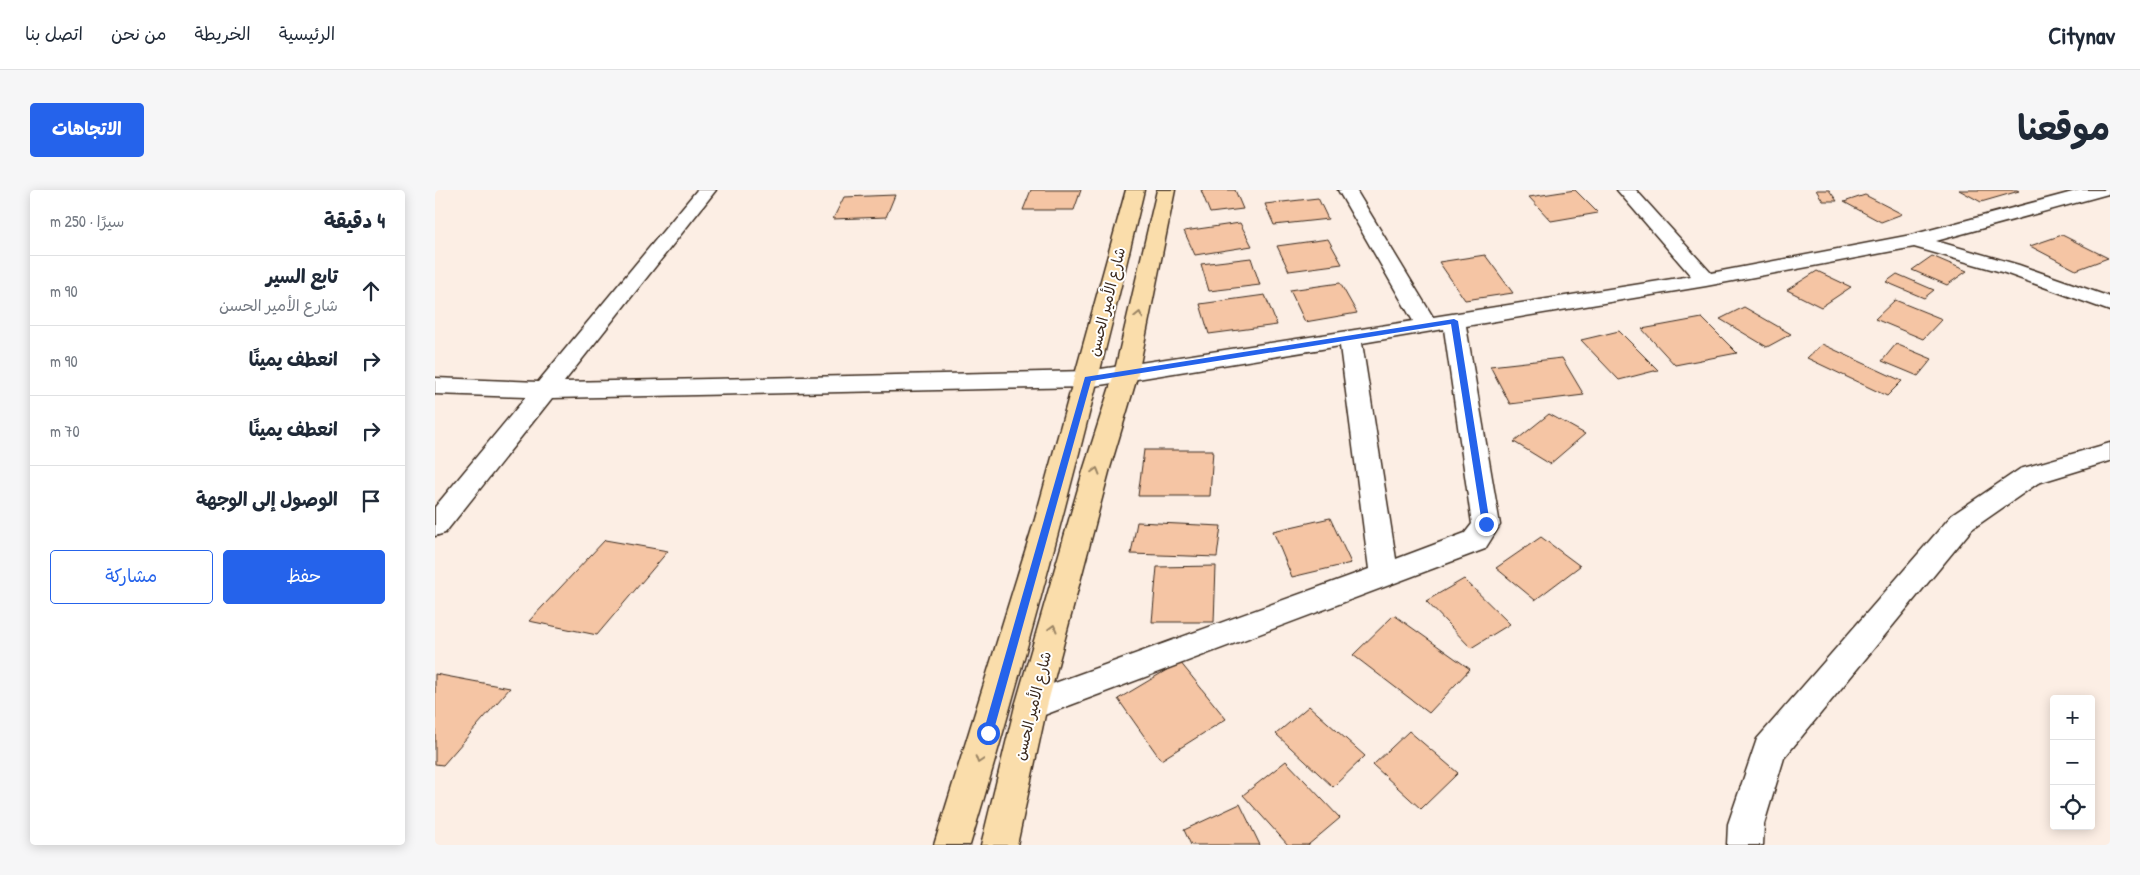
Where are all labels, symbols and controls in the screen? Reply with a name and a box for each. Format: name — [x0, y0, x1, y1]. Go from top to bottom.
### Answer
text: Citynav — [2048, 19, 2115, 51]
text: اتصل بنا — [25, 21, 83, 46]
text: من نحن — [111, 21, 167, 46]
text: الخريطة — [195, 21, 251, 46]
text: الرئيسية — [279, 21, 335, 46]
button: الاتجاهات — [30, 103, 144, 157]
text: موقعنا — [2017, 104, 2110, 151]
text: 4 دقيقة — [324, 206, 385, 235]
text: سيرًا · 250 m — [50, 210, 124, 232]
street label: شارع الأمير الحسن — [1083, 245, 1130, 359]
text: تابع السير — [266, 263, 338, 289]
icon: ahead — [357, 277, 385, 305]
text: 90 m — [50, 280, 78, 302]
text: شارع الأمير الحسن — [219, 294, 338, 316]
one-way arrow — [1133, 310, 1144, 319]
text: انعطف يمينًا — [249, 346, 338, 372]
icon: right — [357, 347, 385, 375]
text: 90 m — [50, 350, 78, 372]
text: انعطف يمينًا — [249, 416, 338, 442]
icon: right — [357, 417, 385, 445]
text: 70 m — [50, 420, 80, 442]
one-way arrow — [1090, 468, 1100, 476]
text: الوصول إلى الوجهة — [196, 486, 338, 512]
icon: arrive — [357, 487, 385, 515]
route end — [1475, 513, 1498, 536]
button: مشاركة — [50, 550, 213, 604]
button: حفظ — [223, 550, 385, 604]
one-way arrow — [1047, 624, 1057, 632]
street label: شارع الأمير الحسن — [1009, 649, 1056, 763]
map controls — [2050, 695, 2095, 830]
button: + — [2050, 695, 2095, 740]
route start — [977, 722, 1000, 745]
button: − — [2050, 740, 2095, 785]
one-way arrow — [975, 756, 985, 764]
button: locate — [2050, 785, 2095, 830]

